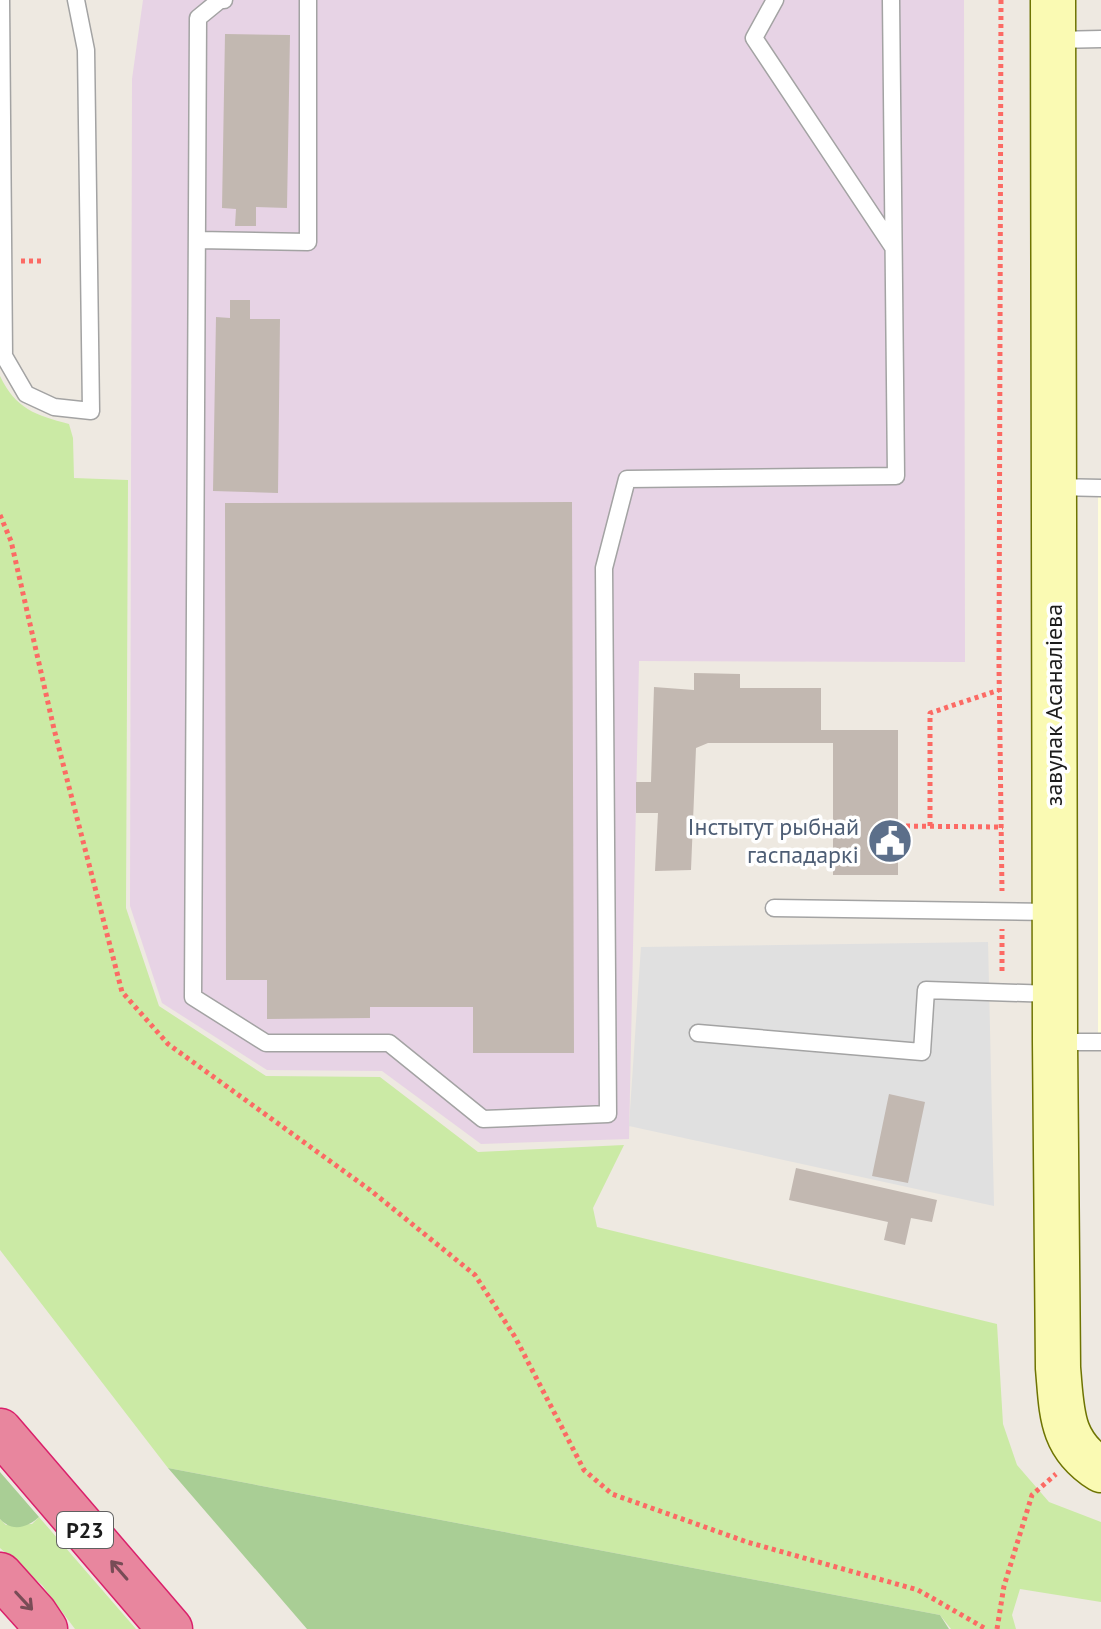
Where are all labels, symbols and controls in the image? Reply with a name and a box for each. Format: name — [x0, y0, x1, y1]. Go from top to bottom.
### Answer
street label: завулак Асаналіева — [1038, 604, 1069, 806]
place label: Інстытут рыбнай гаспадаркі — [688, 811, 859, 870]
public building icon: Інстытут рыбнай гаспадаркі — [866, 817, 914, 865]
road number: Р23 — [57, 1512, 113, 1548]
one-way arrow — [110, 1560, 128, 1581]
one-way arrow — [14, 1591, 32, 1611]

